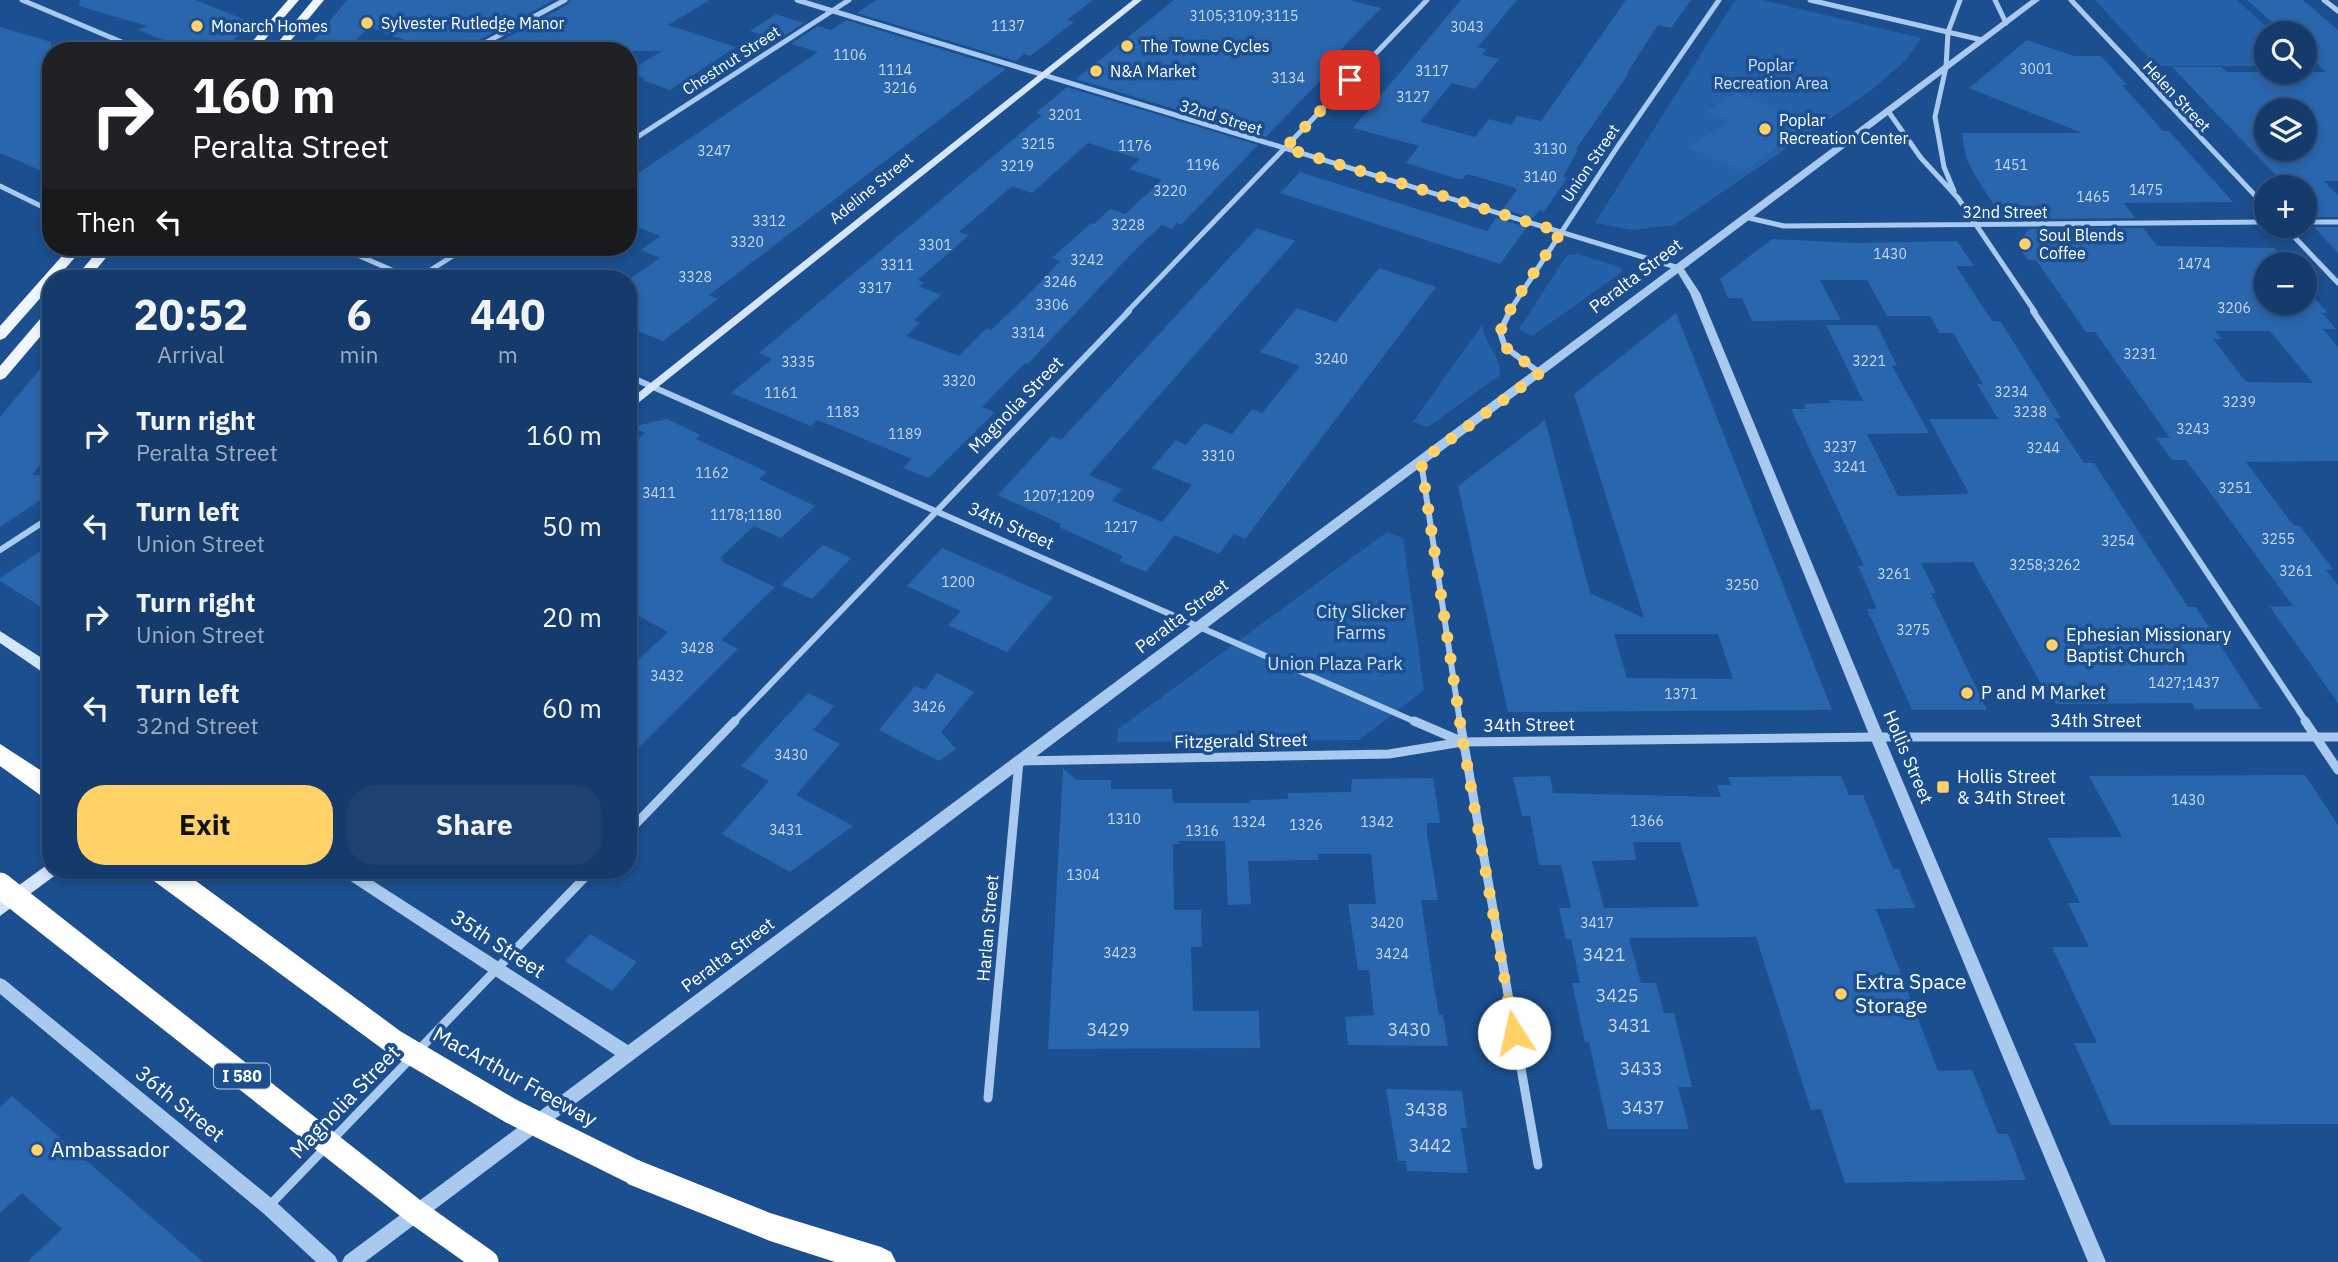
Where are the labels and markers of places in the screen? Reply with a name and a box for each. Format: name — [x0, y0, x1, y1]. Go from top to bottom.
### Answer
place label: Sylvester Rutledge Manor — [381, 13, 565, 33]
marker: Sylvester Rutledge Manor — [359, 15, 375, 31]
place label: Monarch Homes — [211, 16, 328, 36]
marker: Monarch Homes — [189, 18, 205, 34]
place label: The Towne Cycles — [1141, 36, 1270, 56]
marker: The Towne Cycles — [1119, 38, 1135, 54]
pin — [1320, 50, 1380, 110]
place label: N&A Market — [1110, 61, 1196, 81]
marker: N&A Market — [1088, 63, 1104, 79]
place label: Poplar Recreation Center — [1779, 110, 1909, 148]
marker: Poplar Recreation Center — [1757, 121, 1773, 137]
place label: Soul Blends Coffee — [2039, 225, 2124, 263]
marker: Soul Blends Coffee — [2017, 236, 2033, 252]
place label: Ephesian Missionary Baptist Church — [2066, 623, 2231, 667]
marker: Ephesian Missionary Baptist Church — [2044, 637, 2060, 653]
place label: P and M Market — [1981, 681, 2106, 704]
marker: P and M Market — [1959, 685, 1975, 701]
place label: Hollis Street & 34th Street — [1957, 765, 2066, 809]
marker: Hollis Street & 34th Street — [1935, 779, 1951, 795]
place label: Extra Space Storage — [1855, 967, 1967, 1019]
marker: Extra Space Storage — [1833, 986, 1849, 1002]
place label: Ambassador — [51, 1135, 170, 1163]
marker: Ambassador — [29, 1142, 45, 1158]

